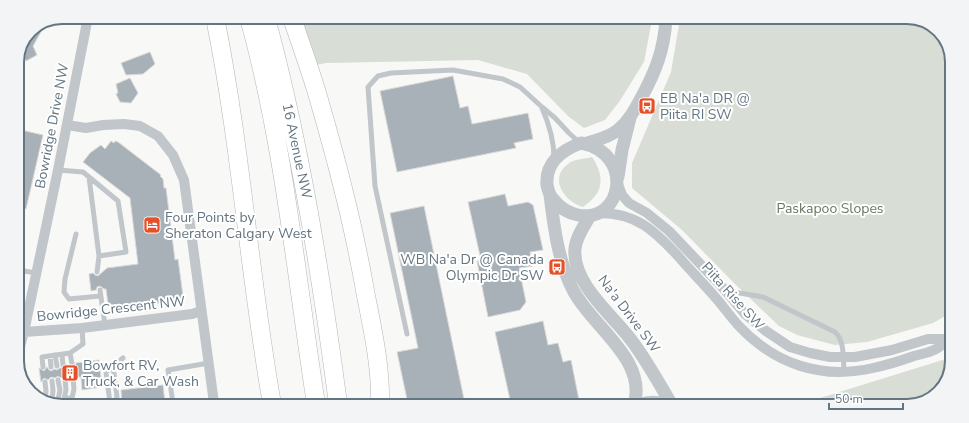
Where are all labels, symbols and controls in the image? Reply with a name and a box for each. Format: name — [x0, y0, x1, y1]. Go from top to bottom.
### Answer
street label: Bowridge Drive NW — [31, 61, 74, 190]
place label: EB Na'a DR @ Piita RI SW — [660, 89, 750, 124]
bus stop icon: EB Na'a DR @ Piita RI SW — [637, 96, 657, 116]
street label: 16 Avenue NW — [278, 101, 317, 201]
park label: Paskapoo Slopes — [776, 199, 884, 218]
place label: Four Points by Sheraton Calgary West — [165, 208, 312, 243]
hotel icon: Four Points by Sheraton Calgary West — [142, 215, 162, 235]
place label: WB Na'a Dr @ Canada Olympic Dr SW — [400, 250, 545, 285]
bus stop icon: WB Na'a Dr @ Canada Olympic Dr SW — [547, 257, 567, 277]
street label: Piita Rise SW — [697, 258, 769, 335]
street label: Na'a Drive SW — [594, 271, 665, 357]
street label: Bowridge Crescent NW — [36, 292, 187, 326]
place label: Bowfort RV, Truck, & Car Wash — [83, 356, 199, 391]
building icon: Bowfort RV, Truck, & Car Wash — [60, 363, 80, 383]
scale bar — [829, 385, 903, 411]
text: 50 m — [835, 391, 863, 407]

